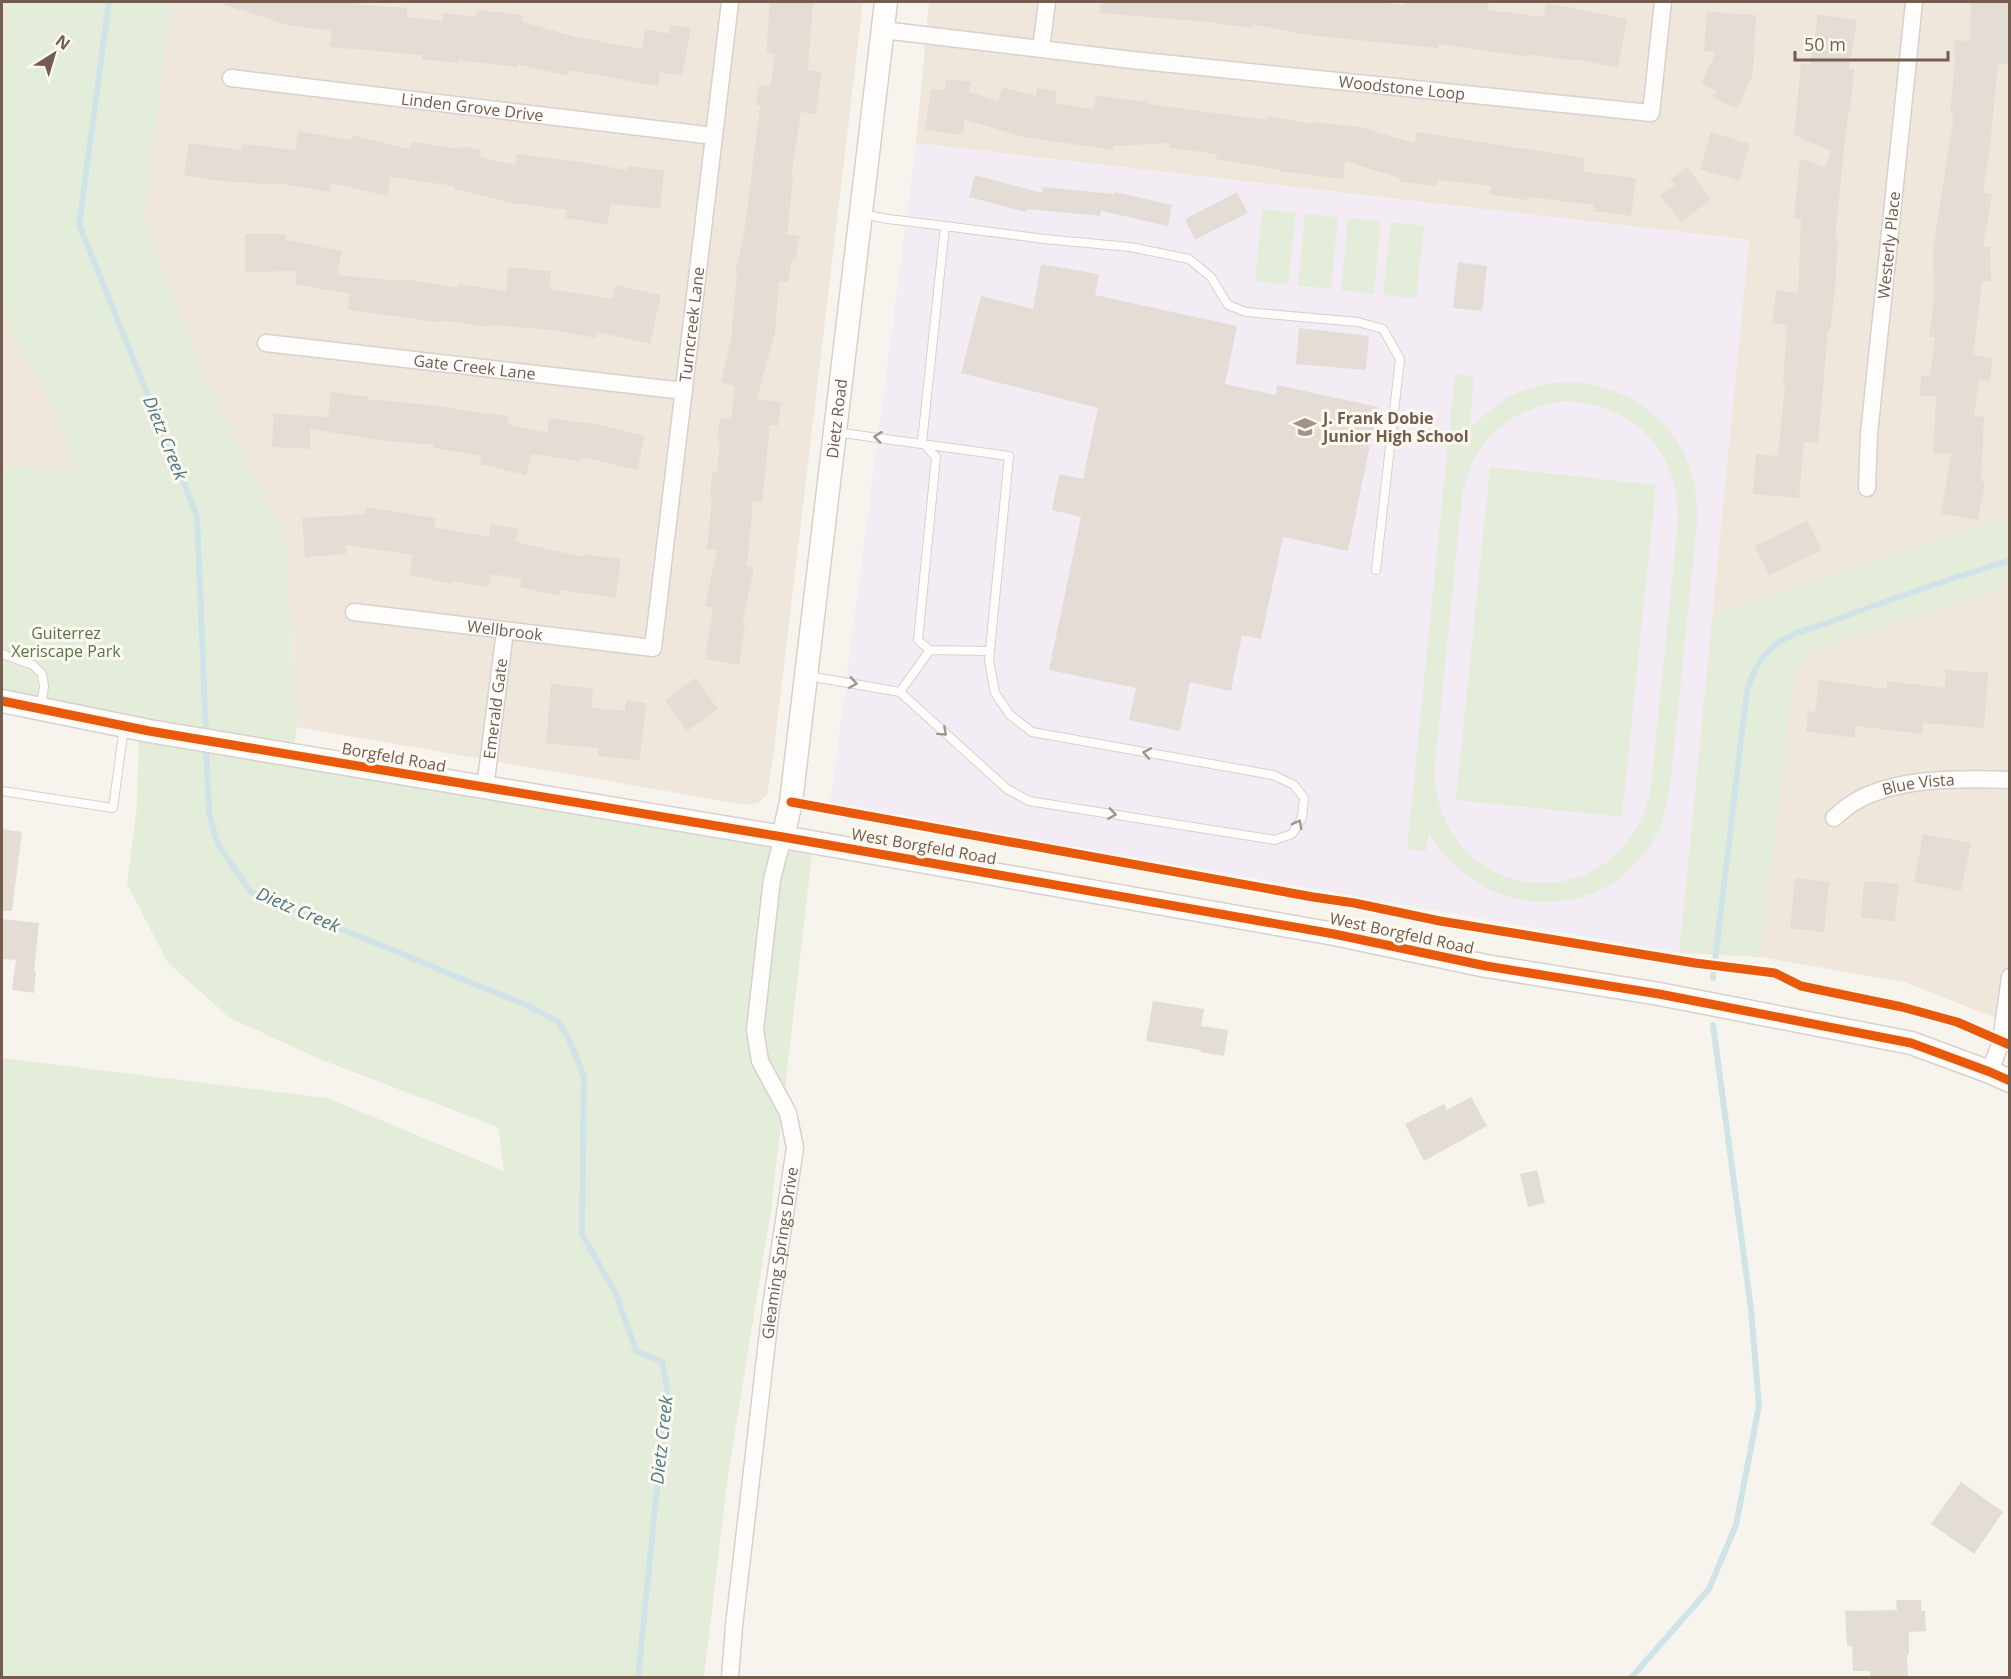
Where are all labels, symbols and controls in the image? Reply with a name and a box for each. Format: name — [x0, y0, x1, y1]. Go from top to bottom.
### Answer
north arrow — [24, 24, 84, 84]
scale bar — [1795, 24, 1948, 62]
text: N — [51, 29, 75, 55]
text: 50 m — [1804, 32, 1846, 56]
street label: Woodstone Loop — [1337, 70, 1466, 105]
street label: Linden Grove Drive — [400, 88, 545, 126]
street label: Westerly Place — [1872, 190, 1905, 300]
street label: Turncreek Lane — [674, 266, 709, 383]
street label: Gate Creek Lane — [412, 349, 537, 385]
street label: Dietz Road — [821, 377, 852, 460]
water label: Dietz Creek — [138, 392, 194, 484]
place label: J. Frank Dobie Junior High School — [1321, 407, 1469, 447]
school or university icon: J. Frank Dobie Junior High School — [1292, 414, 1318, 440]
one-way arrow — [873, 431, 883, 444]
street label: Wellbrook — [466, 615, 544, 646]
park label: Guiterrez Xeriscape Park — [11, 622, 121, 662]
street label: Emerald Gate — [478, 657, 512, 760]
one-way arrow — [848, 677, 857, 689]
one-way arrow — [937, 725, 947, 736]
street label: Borgfeld Road — [340, 737, 448, 777]
one-way arrow — [1142, 747, 1152, 760]
street label: Blue Vista — [1879, 768, 1955, 800]
one-way arrow — [1108, 808, 1117, 820]
one-way arrow — [1291, 819, 1302, 830]
street label: West Borgfeld Road — [850, 822, 998, 870]
water label: Dietz Creek — [253, 881, 345, 938]
street label: West Borgfeld Road — [1328, 907, 1476, 959]
street label: Gleaming Springs Drive — [756, 1165, 803, 1340]
water label: Dietz Creek — [644, 1393, 678, 1485]

